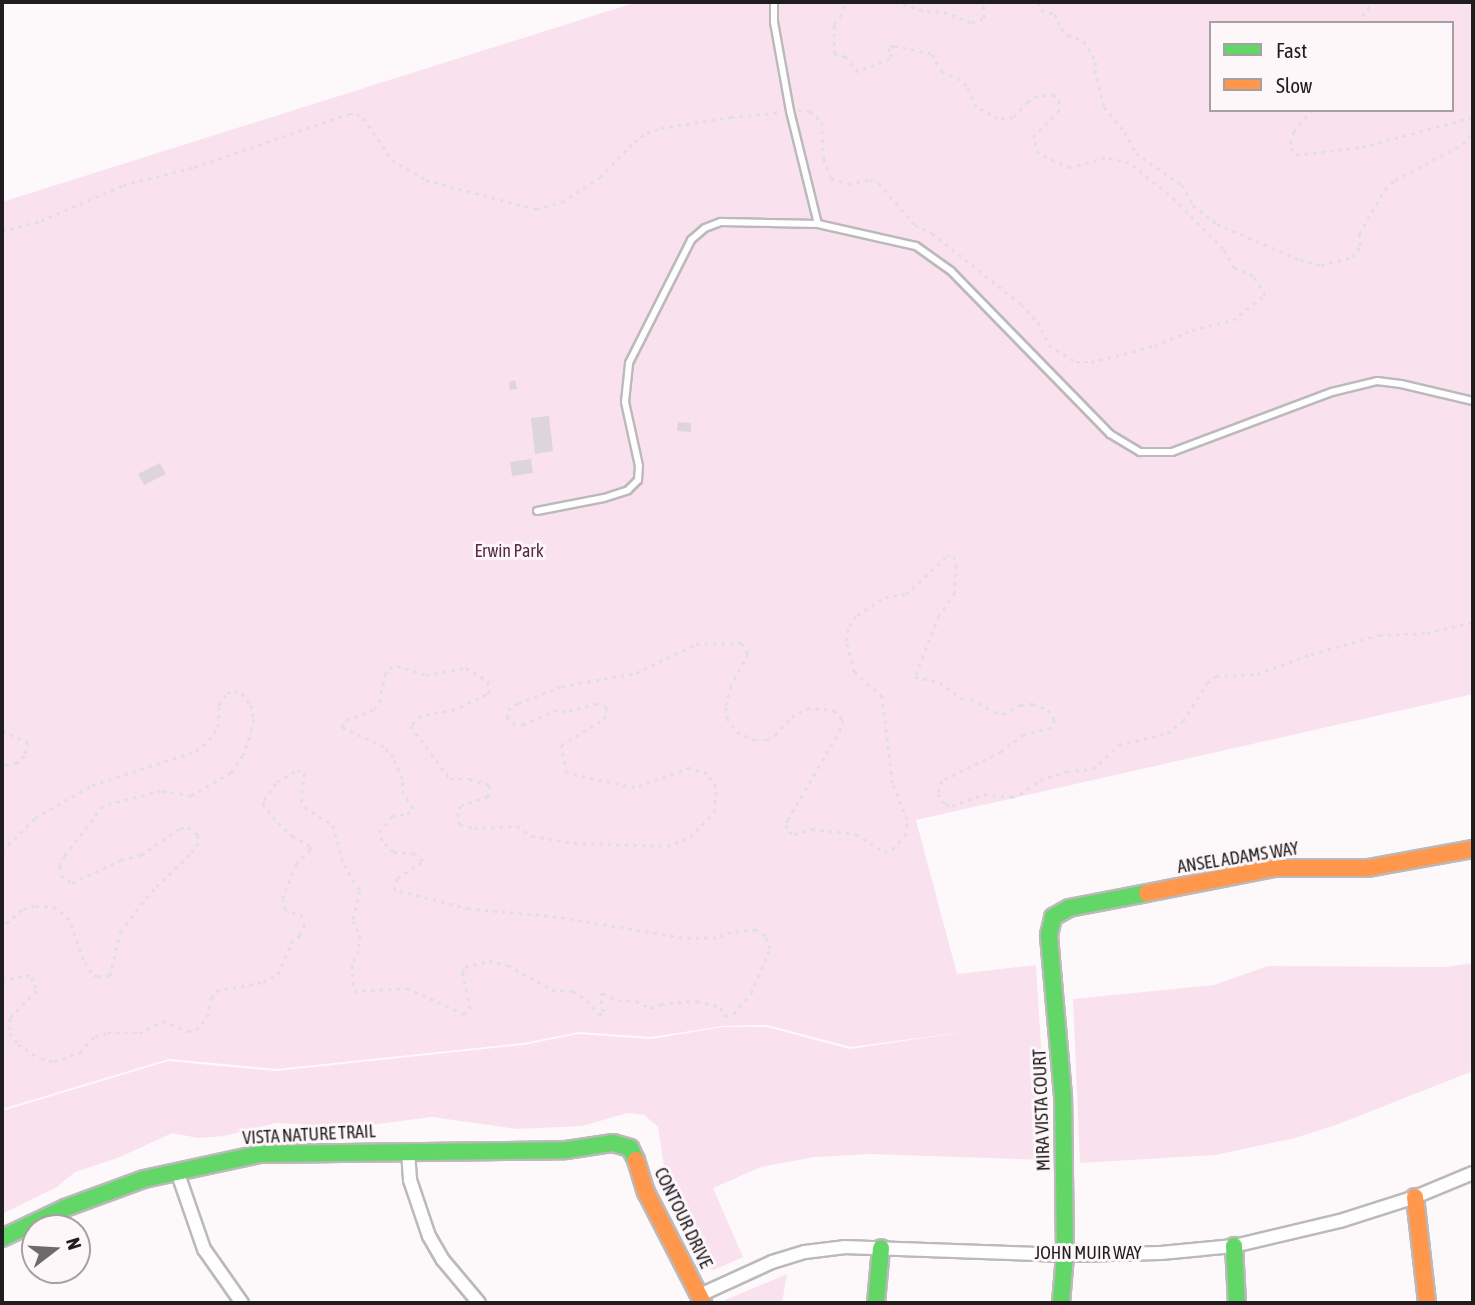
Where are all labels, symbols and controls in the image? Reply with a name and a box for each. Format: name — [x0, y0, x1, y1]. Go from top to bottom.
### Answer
legend — [1209, 21, 1454, 112]
text: Fast — [1276, 38, 1307, 62]
text: Slow — [1276, 73, 1312, 97]
park label: Erwin Park — [474, 540, 544, 562]
street label: ANSEL ADAMS WAY — [1176, 838, 1300, 878]
street label: MIRA VISTA COURT — [1029, 1049, 1055, 1171]
street label: VISTA NATURE TRAIL — [242, 1121, 376, 1149]
street label: CONTOUR DRIVE — [649, 1164, 717, 1272]
north arrow — [21, 1214, 91, 1284]
text: N — [62, 1235, 86, 1252]
street label: JOHN MUIR WAY — [1034, 1242, 1142, 1264]

